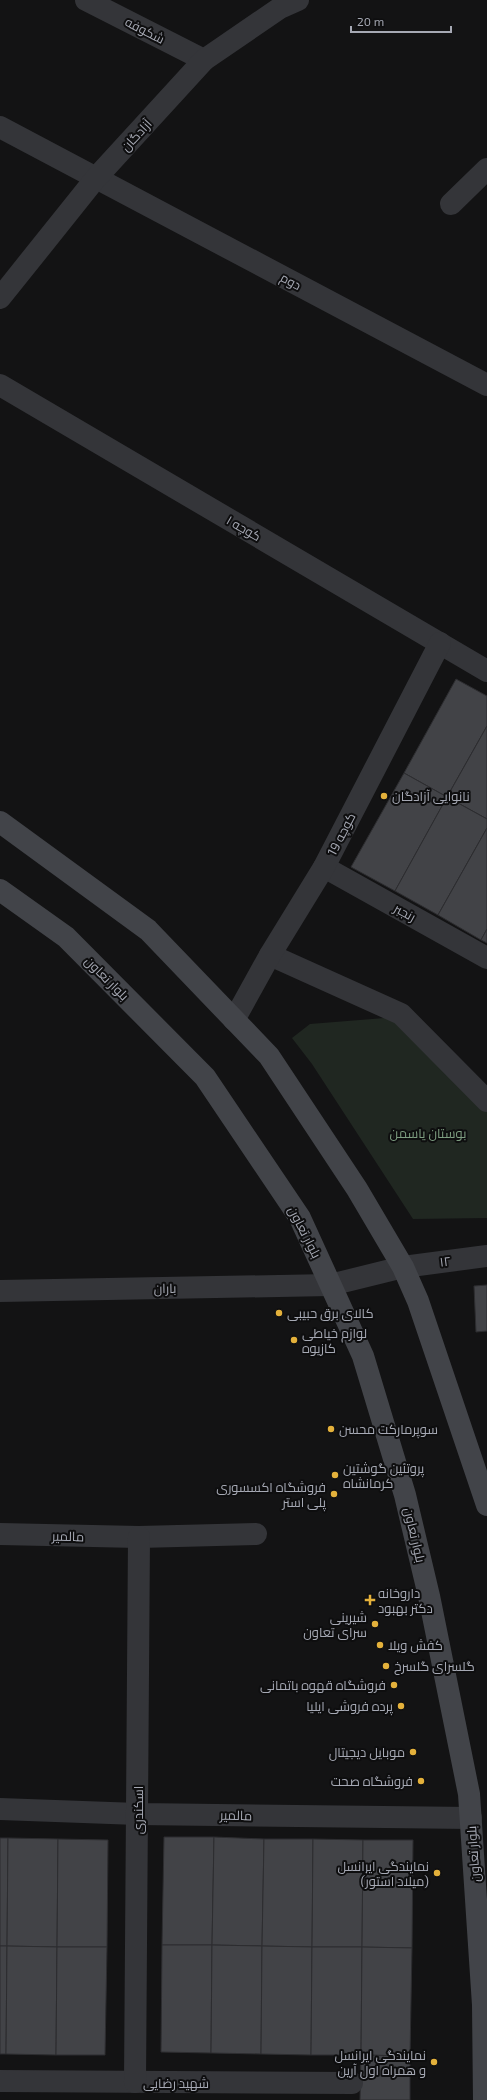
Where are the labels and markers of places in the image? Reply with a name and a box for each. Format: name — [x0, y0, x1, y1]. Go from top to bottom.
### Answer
place label: نانوایی آزادگان — [392, 788, 470, 804]
marker: نانوایی آزادگان — [379, 791, 389, 801]
place label: کالای برق حبیبی — [287, 1305, 374, 1321]
marker: کالای برق حبیبی — [274, 1308, 284, 1318]
place label: لوازم خیاطی کازیوه — [302, 1325, 367, 1356]
marker: لوازم خیاطی کازیوه — [289, 1335, 299, 1345]
place label: سوپرمارکت محسن — [339, 1421, 438, 1439]
marker: سوپرمارکت محسن — [326, 1424, 336, 1434]
place label: پروتئین گوشتین کرمانشاه — [343, 1460, 425, 1491]
marker: پروتئین گوشتین کرمانشاه — [330, 1470, 340, 1480]
place label: فروشگاه اکسسوری پلی استر — [216, 1479, 327, 1512]
marker: فروشگاه اکسسوری پلی استر — [329, 1489, 339, 1499]
place label: داروخانه دکتر بهبود — [378, 1585, 433, 1616]
marker: داروخانه دکتر بهبود — [365, 1595, 375, 1605]
place label: شیرینی سرای تعاون — [303, 1609, 367, 1640]
marker: شیرینی سرای تعاون — [370, 1619, 380, 1629]
place label: کفش ویلا — [388, 1637, 443, 1653]
marker: کفش ویلا — [375, 1640, 385, 1650]
place label: گلسرای گلسرخ — [394, 1658, 475, 1675]
marker: گلسرای گلسرخ — [381, 1661, 391, 1671]
place label: فروشگاه قهوه باتمانی — [260, 1677, 386, 1693]
marker: فروشگاه قهوه باتمانی — [389, 1680, 399, 1690]
place label: پرده فروشی ایلیا — [306, 1698, 394, 1716]
marker: پرده فروشی ایلیا — [396, 1701, 406, 1711]
place label: موبایل دیجیتال — [329, 1744, 405, 1761]
marker: موبایل دیجیتال — [408, 1747, 418, 1757]
place label: فروشگاه صحت — [331, 1773, 413, 1789]
marker: فروشگاه صحت — [416, 1776, 426, 1786]
place label: نمایندگی ایرانسل (میلاد استور) — [337, 1858, 429, 1889]
marker: نمایندگی ایرانسل (میلاد استور) — [432, 1868, 442, 1878]
place label: نمایندگی ایرانسل و همراه اول آرین — [334, 2047, 426, 2079]
marker: نمایندگی ایرانسل و همراه اول آرین — [429, 2057, 439, 2067]

